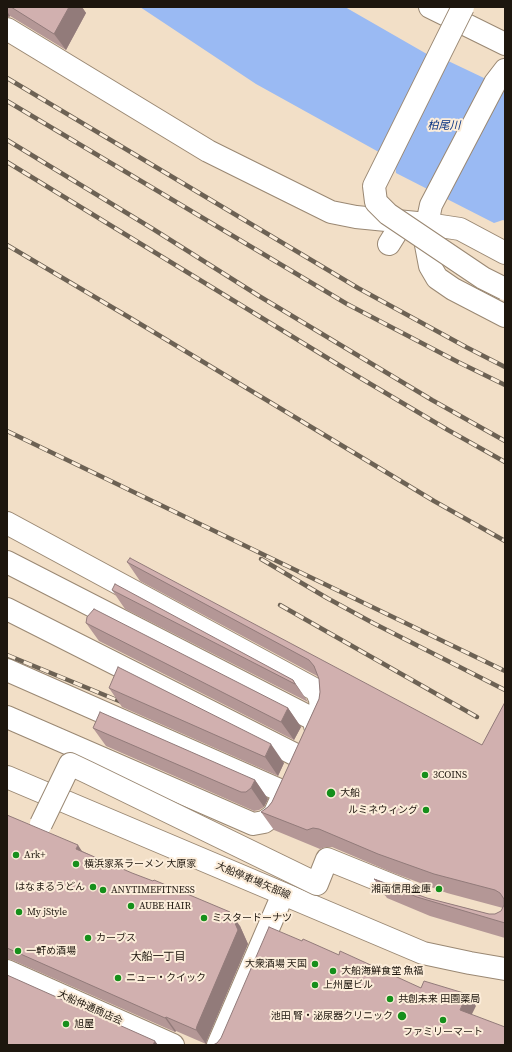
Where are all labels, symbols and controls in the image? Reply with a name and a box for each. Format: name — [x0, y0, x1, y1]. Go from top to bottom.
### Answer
water label: 柏尾川 — [428, 119, 460, 133]
place label: 3COINS — [433, 769, 467, 781]
marker: 3COINS — [420, 770, 430, 780]
marker: 大船 — [325, 787, 337, 799]
place label: 大船 — [340, 787, 360, 799]
place label: ルミネウィング — [348, 804, 418, 816]
marker: ルミネウィング — [421, 805, 431, 815]
place label: Ark+ — [24, 849, 46, 861]
marker: Ark+ — [11, 850, 21, 860]
place label: 横浜家系ラーメン 大原家 — [84, 858, 196, 870]
marker: 横浜家系ラーメン 大原家 — [71, 859, 81, 869]
street label: 大船停車場矢部線 — [214, 860, 292, 902]
place label: はなまるうどん — [15, 881, 85, 893]
marker: はなまるうどん — [88, 882, 98, 892]
place label: 湘南信用金庫 — [371, 883, 431, 895]
place label: ANYTIMEFITNESS — [111, 884, 195, 896]
marker: 湘南信用金庫 — [434, 884, 444, 894]
marker: ANYTIMEFITNESS — [98, 885, 108, 895]
place label: AUBE HAIR — [139, 900, 191, 912]
marker: AUBE HAIR — [126, 901, 136, 911]
place label: My jStyle — [27, 906, 67, 918]
marker: My jStyle — [14, 907, 24, 917]
place label: ミスタードーナツ — [212, 912, 292, 924]
marker: ミスタードーナツ — [199, 913, 209, 923]
place label: カーブス — [96, 932, 136, 944]
marker: カーブス — [83, 933, 93, 943]
place label: 一軒め酒場 — [26, 945, 76, 957]
marker: 一軒め酒場 — [13, 946, 23, 956]
district label: 大船一丁目 — [131, 950, 185, 964]
place label: 大衆酒場 天国 — [245, 958, 307, 970]
marker: 大衆酒場 天国 — [310, 959, 320, 969]
place label: 大船海鮮食堂 魚福 — [341, 965, 423, 977]
marker: 大船海鮮食堂 魚福 — [328, 966, 338, 976]
place label: ニュー・クイック — [126, 972, 206, 984]
marker: ニュー・クイック — [113, 973, 123, 983]
place label: 上州屋ビル — [323, 979, 373, 991]
marker: 上州屋ビル — [310, 980, 320, 990]
street label: 大船仲通商店会 — [56, 988, 124, 1028]
place label: 共創未来 田園薬局 — [398, 993, 480, 1005]
marker: 共創未来 田園薬局 — [385, 994, 395, 1004]
place label: 池田 腎・泌尿器クリニック — [271, 1010, 393, 1022]
marker: 池田 腎・泌尿器クリニック — [396, 1010, 408, 1022]
marker: ファミリーマート — [438, 1015, 448, 1025]
place label: 旭屋 — [74, 1018, 94, 1030]
marker: 旭屋 — [61, 1019, 71, 1029]
place label: ファミリーマート — [403, 1026, 483, 1038]

